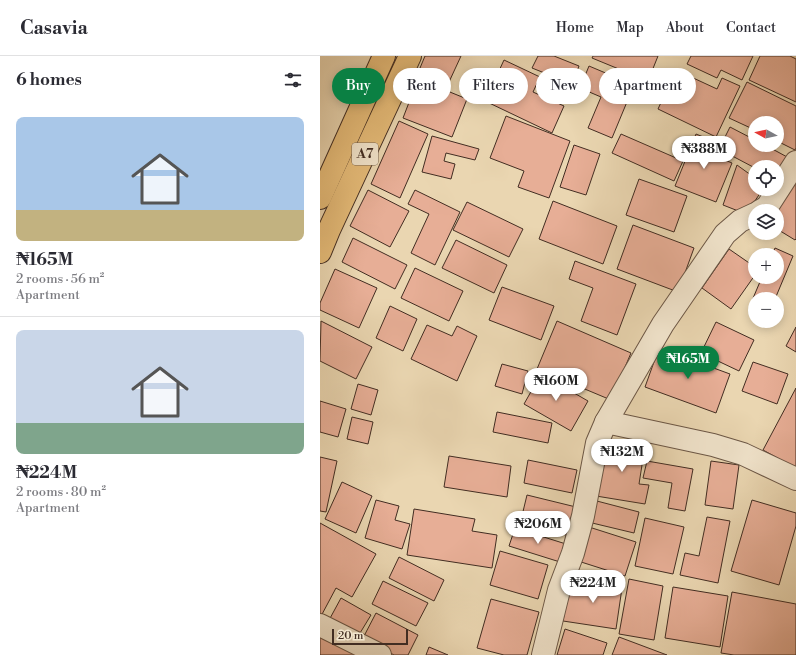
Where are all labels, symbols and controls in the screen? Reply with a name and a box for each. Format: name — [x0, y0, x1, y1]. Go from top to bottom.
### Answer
text: Casavia — [20, 16, 88, 40]
text: Home — [556, 19, 594, 37]
text: Map — [616, 19, 644, 37]
text: About — [666, 19, 704, 37]
text: Contact — [726, 19, 776, 37]
chip: Buy — [332, 68, 385, 104]
chip: Rent — [393, 68, 451, 104]
chip: Filters — [459, 68, 528, 104]
chip: New — [536, 68, 591, 104]
chip: Apartment — [599, 68, 696, 104]
text: 6 homes — [16, 69, 82, 91]
icon: filters — [282, 69, 304, 91]
north arrow — [748, 116, 784, 152]
map controls — [748, 116, 784, 328]
pin: ₦388M — [676, 136, 732, 170]
text: ₦388M — [681, 141, 727, 157]
icon: home — [124, 143, 196, 215]
road number: A7 — [352, 143, 378, 165]
button: locate — [748, 160, 784, 196]
button: layers — [748, 204, 784, 240]
button: + — [748, 248, 784, 284]
text: ₦165M — [16, 249, 73, 271]
text: 2 rooms · 56 m² — [16, 271, 104, 287]
text: Apartment — [16, 287, 80, 303]
button: − — [748, 292, 784, 328]
pin: ₦165M — [660, 346, 716, 380]
text: ₦165M — [666, 351, 710, 367]
icon: home — [124, 356, 196, 428]
pin: ₦160M — [528, 368, 584, 402]
text: ₦160M — [533, 373, 579, 389]
pin: ₦132M — [594, 439, 650, 473]
text: ₦132M — [600, 444, 644, 460]
text: ₦224M — [16, 462, 77, 484]
text: 2 rooms · 80 m² — [16, 484, 106, 500]
text: Apartment — [16, 500, 80, 516]
pin: ₦206M — [510, 511, 566, 545]
text: ₦206M — [514, 516, 562, 532]
pin: ₦224M — [565, 570, 621, 604]
text: ₦224M — [570, 575, 616, 591]
scale bar — [332, 627, 408, 646]
text: 20 m — [338, 629, 363, 643]

